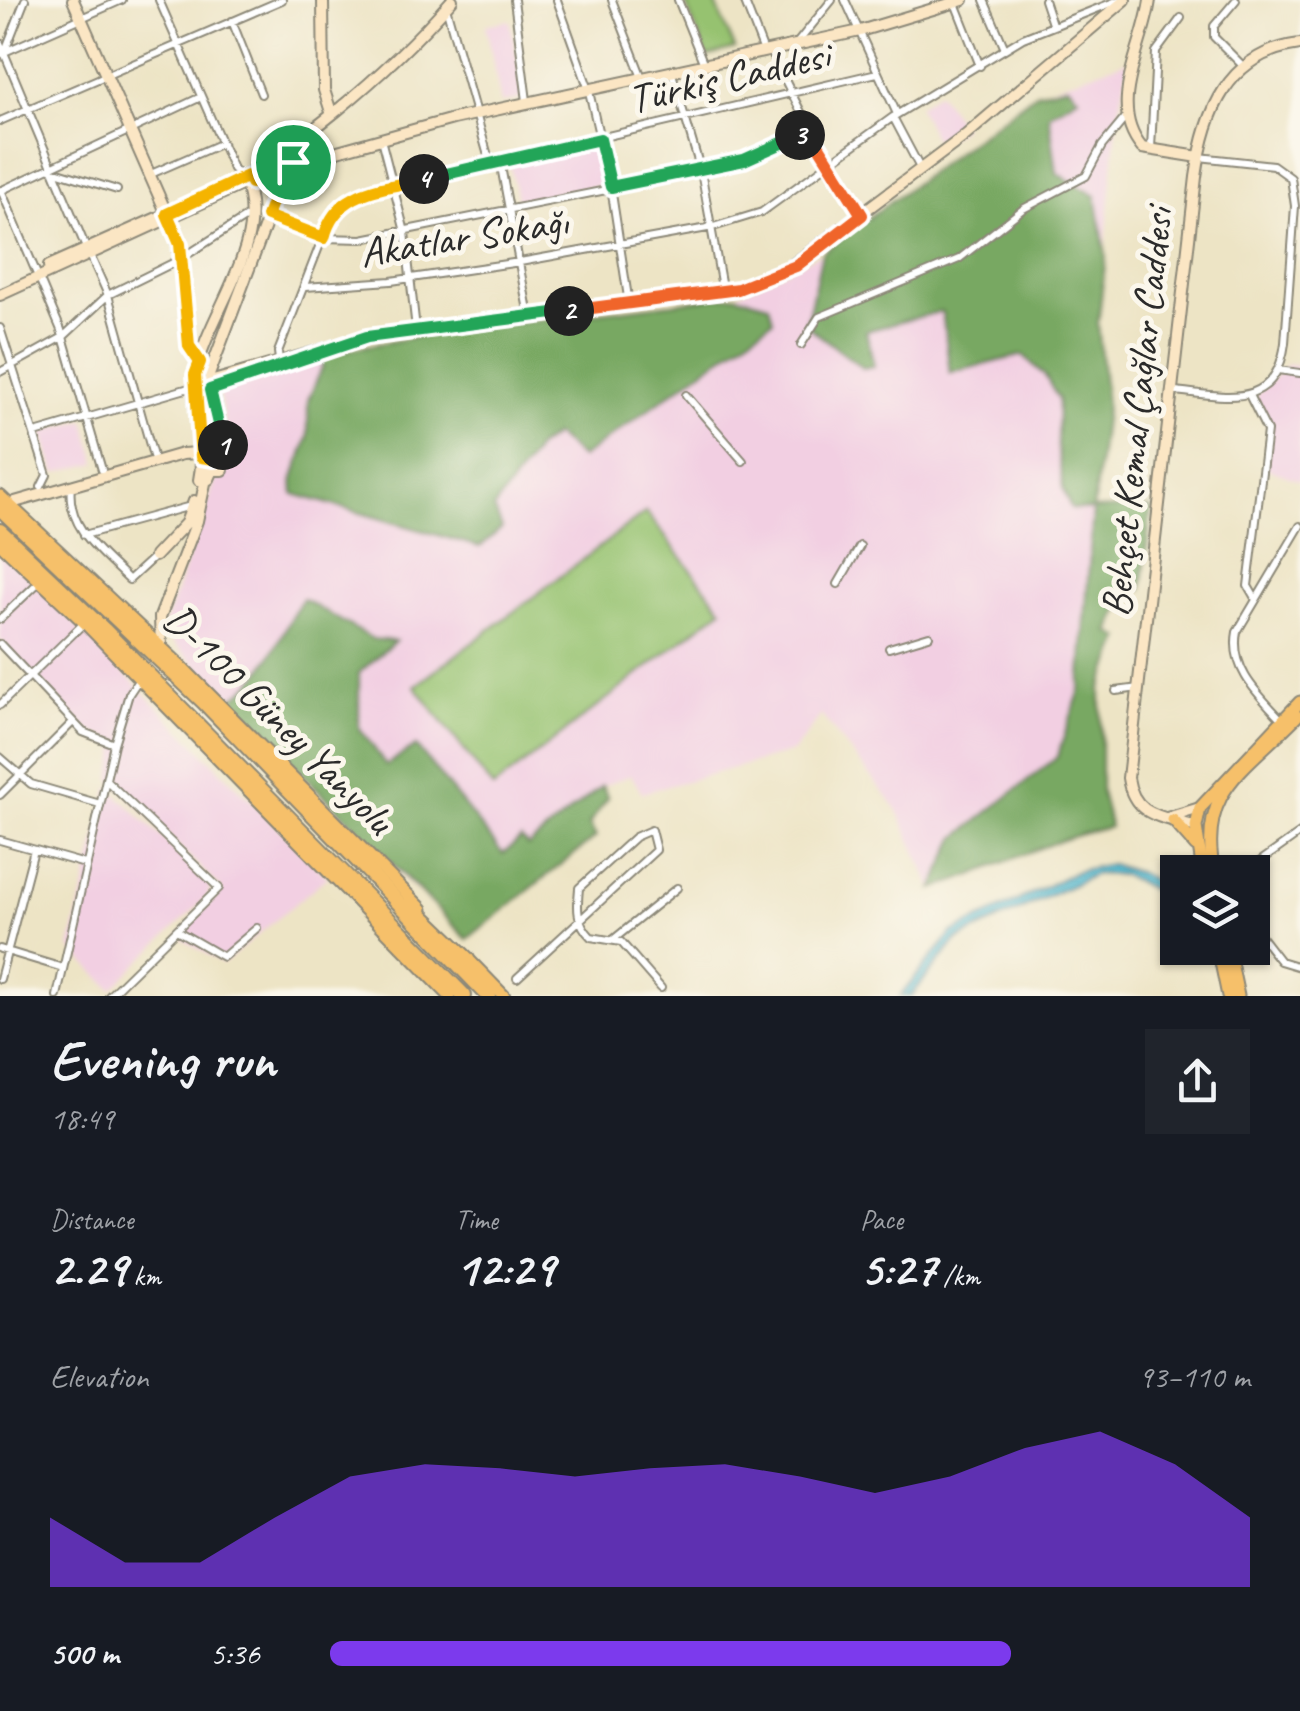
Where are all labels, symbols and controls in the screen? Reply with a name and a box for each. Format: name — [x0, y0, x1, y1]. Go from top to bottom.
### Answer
street label: Türkiş Caddesi — [623, 27, 840, 126]
pin: 3 — [775, 110, 825, 160]
text: 3 — [794, 117, 806, 152]
pin — [251, 120, 336, 205]
icon: arrive — [266, 135, 321, 190]
pin: 4 — [399, 154, 449, 204]
text: 4 — [418, 161, 430, 196]
street label: Akatlar Sokağı — [356, 194, 574, 280]
street label: Behçet Kemal Çağlar Caddesi — [1089, 200, 1185, 619]
pin: 2 — [544, 286, 594, 336]
text: 2 — [563, 293, 575, 328]
pin: 1 — [198, 420, 248, 470]
text: 1 — [217, 427, 229, 462]
street label: D-100 Güney Yanyolu — [153, 593, 407, 847]
map controls — [1160, 855, 1270, 965]
button: layers — [1160, 855, 1270, 965]
text: Evening run — [50, 1025, 275, 1095]
button: share — [1145, 1029, 1250, 1134]
text: 18:49 — [50, 1098, 114, 1139]
text: Distance — [50, 1202, 134, 1237]
text: Time — [455, 1202, 498, 1237]
text: Pace — [860, 1202, 903, 1237]
text: 2.29 — [50, 1237, 127, 1300]
text: 12:29 — [455, 1237, 554, 1300]
text: 5:27 — [860, 1237, 936, 1300]
text: km — [127, 1258, 161, 1293]
text: /km — [936, 1258, 980, 1293]
text: Elevation — [50, 1356, 148, 1397]
text: 93–110 m — [1138, 1356, 1250, 1397]
text: 500 m — [50, 1633, 119, 1674]
text: 5:36 — [210, 1633, 260, 1674]

